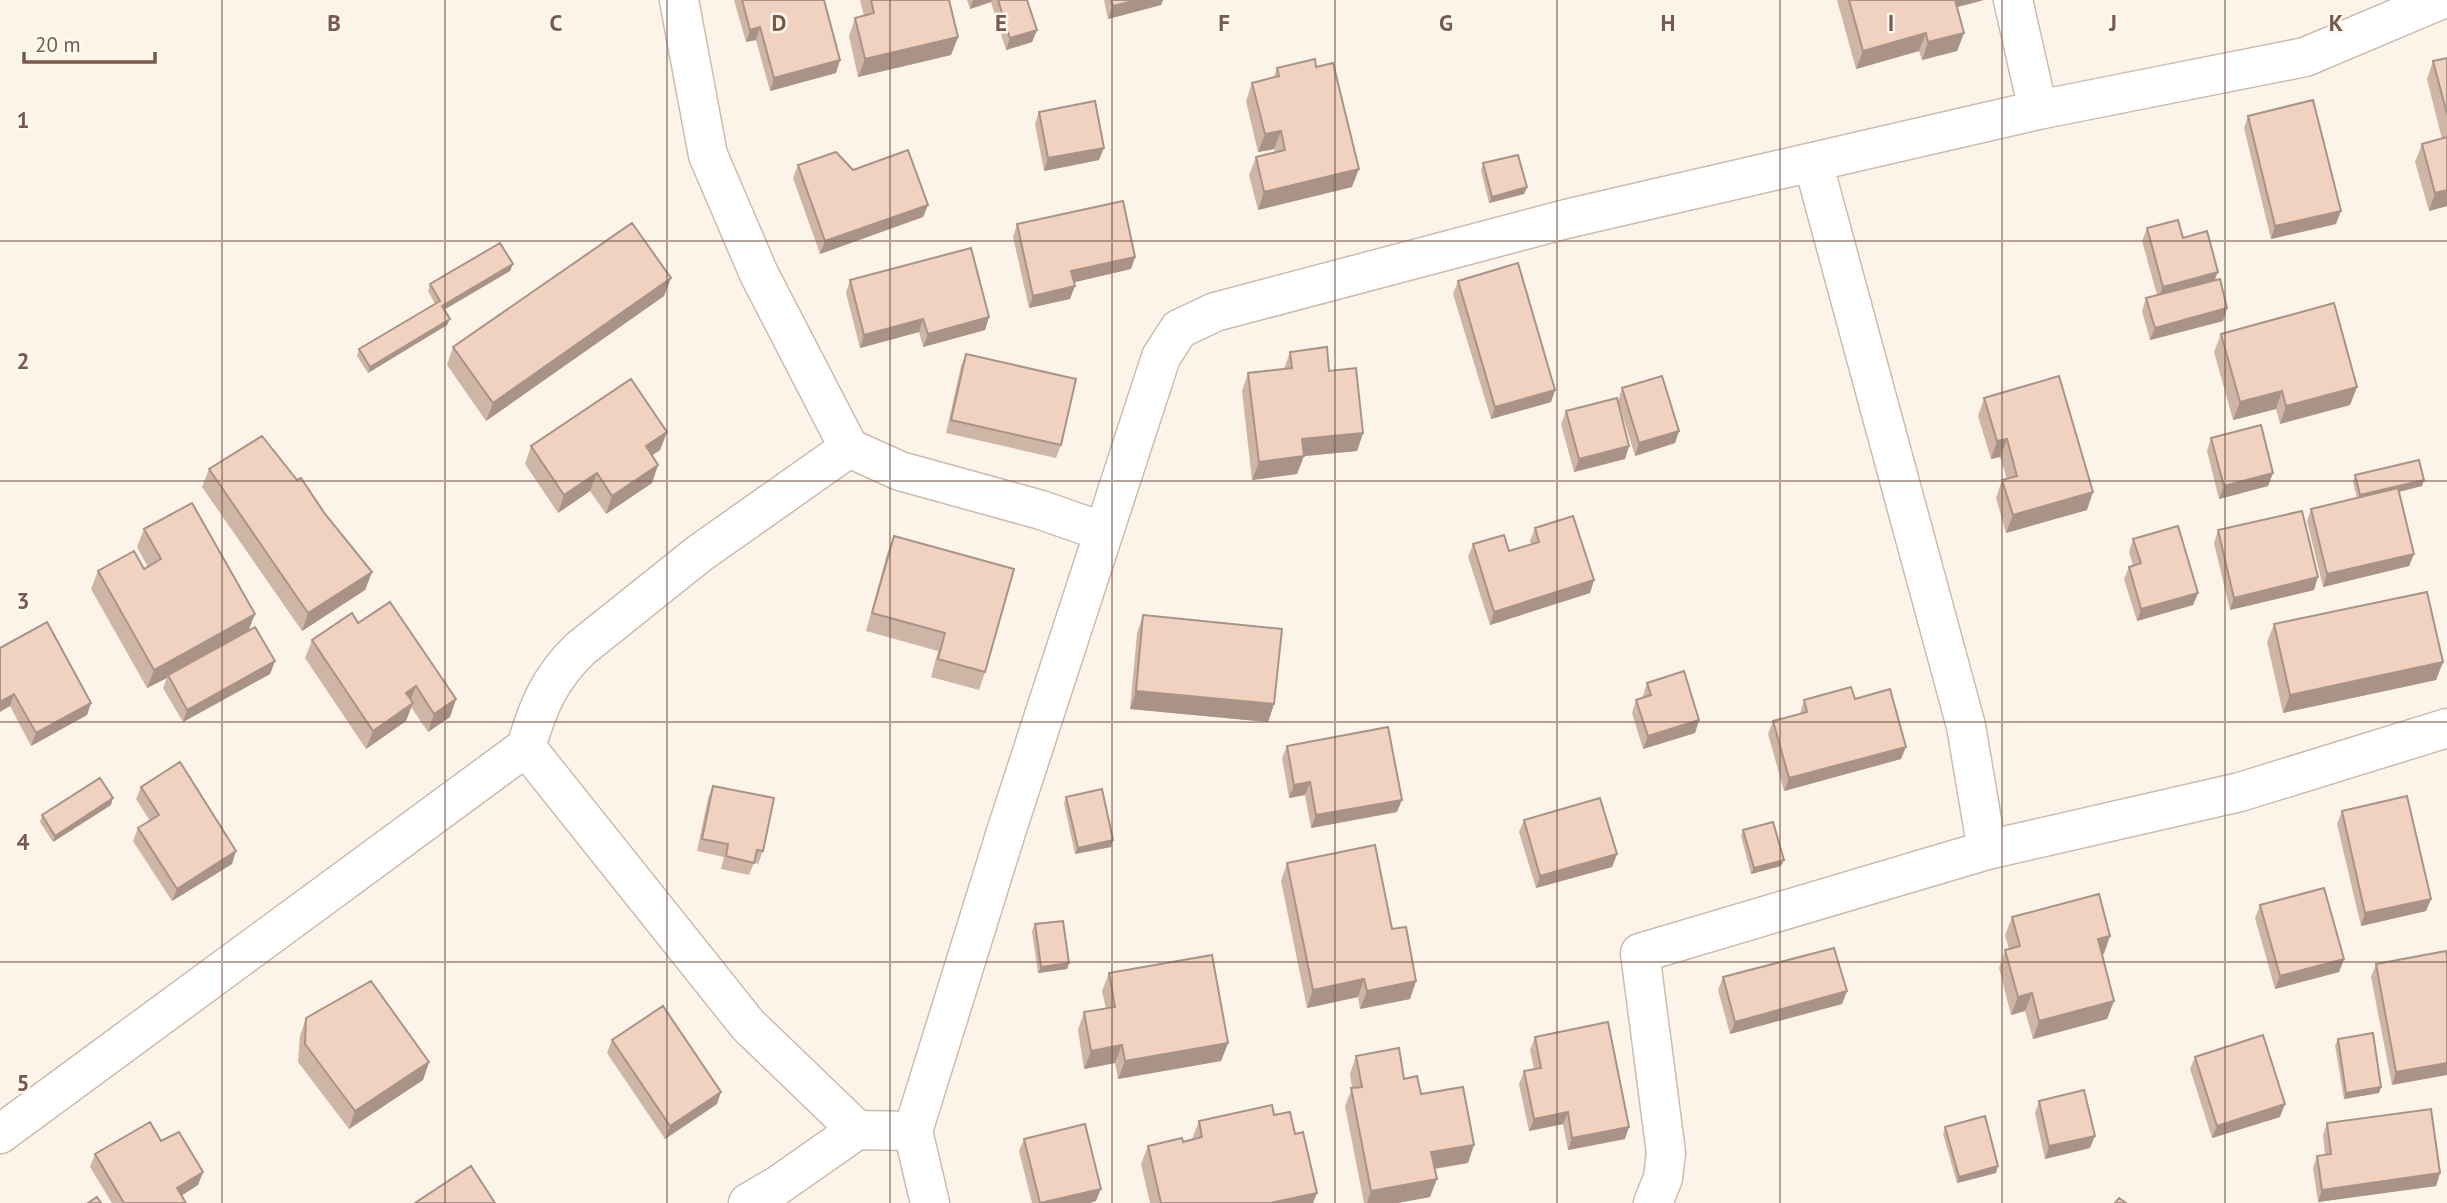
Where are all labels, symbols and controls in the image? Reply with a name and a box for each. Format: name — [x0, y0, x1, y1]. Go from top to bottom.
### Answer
text: B — [327, 8, 341, 37]
text: C — [550, 8, 563, 37]
text: D — [772, 8, 786, 37]
text: E — [995, 8, 1007, 37]
text: F — [1218, 8, 1230, 37]
text: G — [1439, 8, 1453, 37]
text: H — [1661, 8, 1675, 37]
text: I — [1888, 8, 1894, 37]
text: J — [2108, 8, 2117, 37]
text: K — [2329, 8, 2343, 37]
scale bar — [24, 21, 156, 65]
text: 20 m — [35, 31, 81, 58]
text: 1 — [16, 105, 30, 134]
text: 2 — [16, 346, 30, 375]
text: 3 — [16, 586, 30, 615]
text: 4 — [16, 827, 30, 856]
text: 5 — [16, 1068, 30, 1097]

